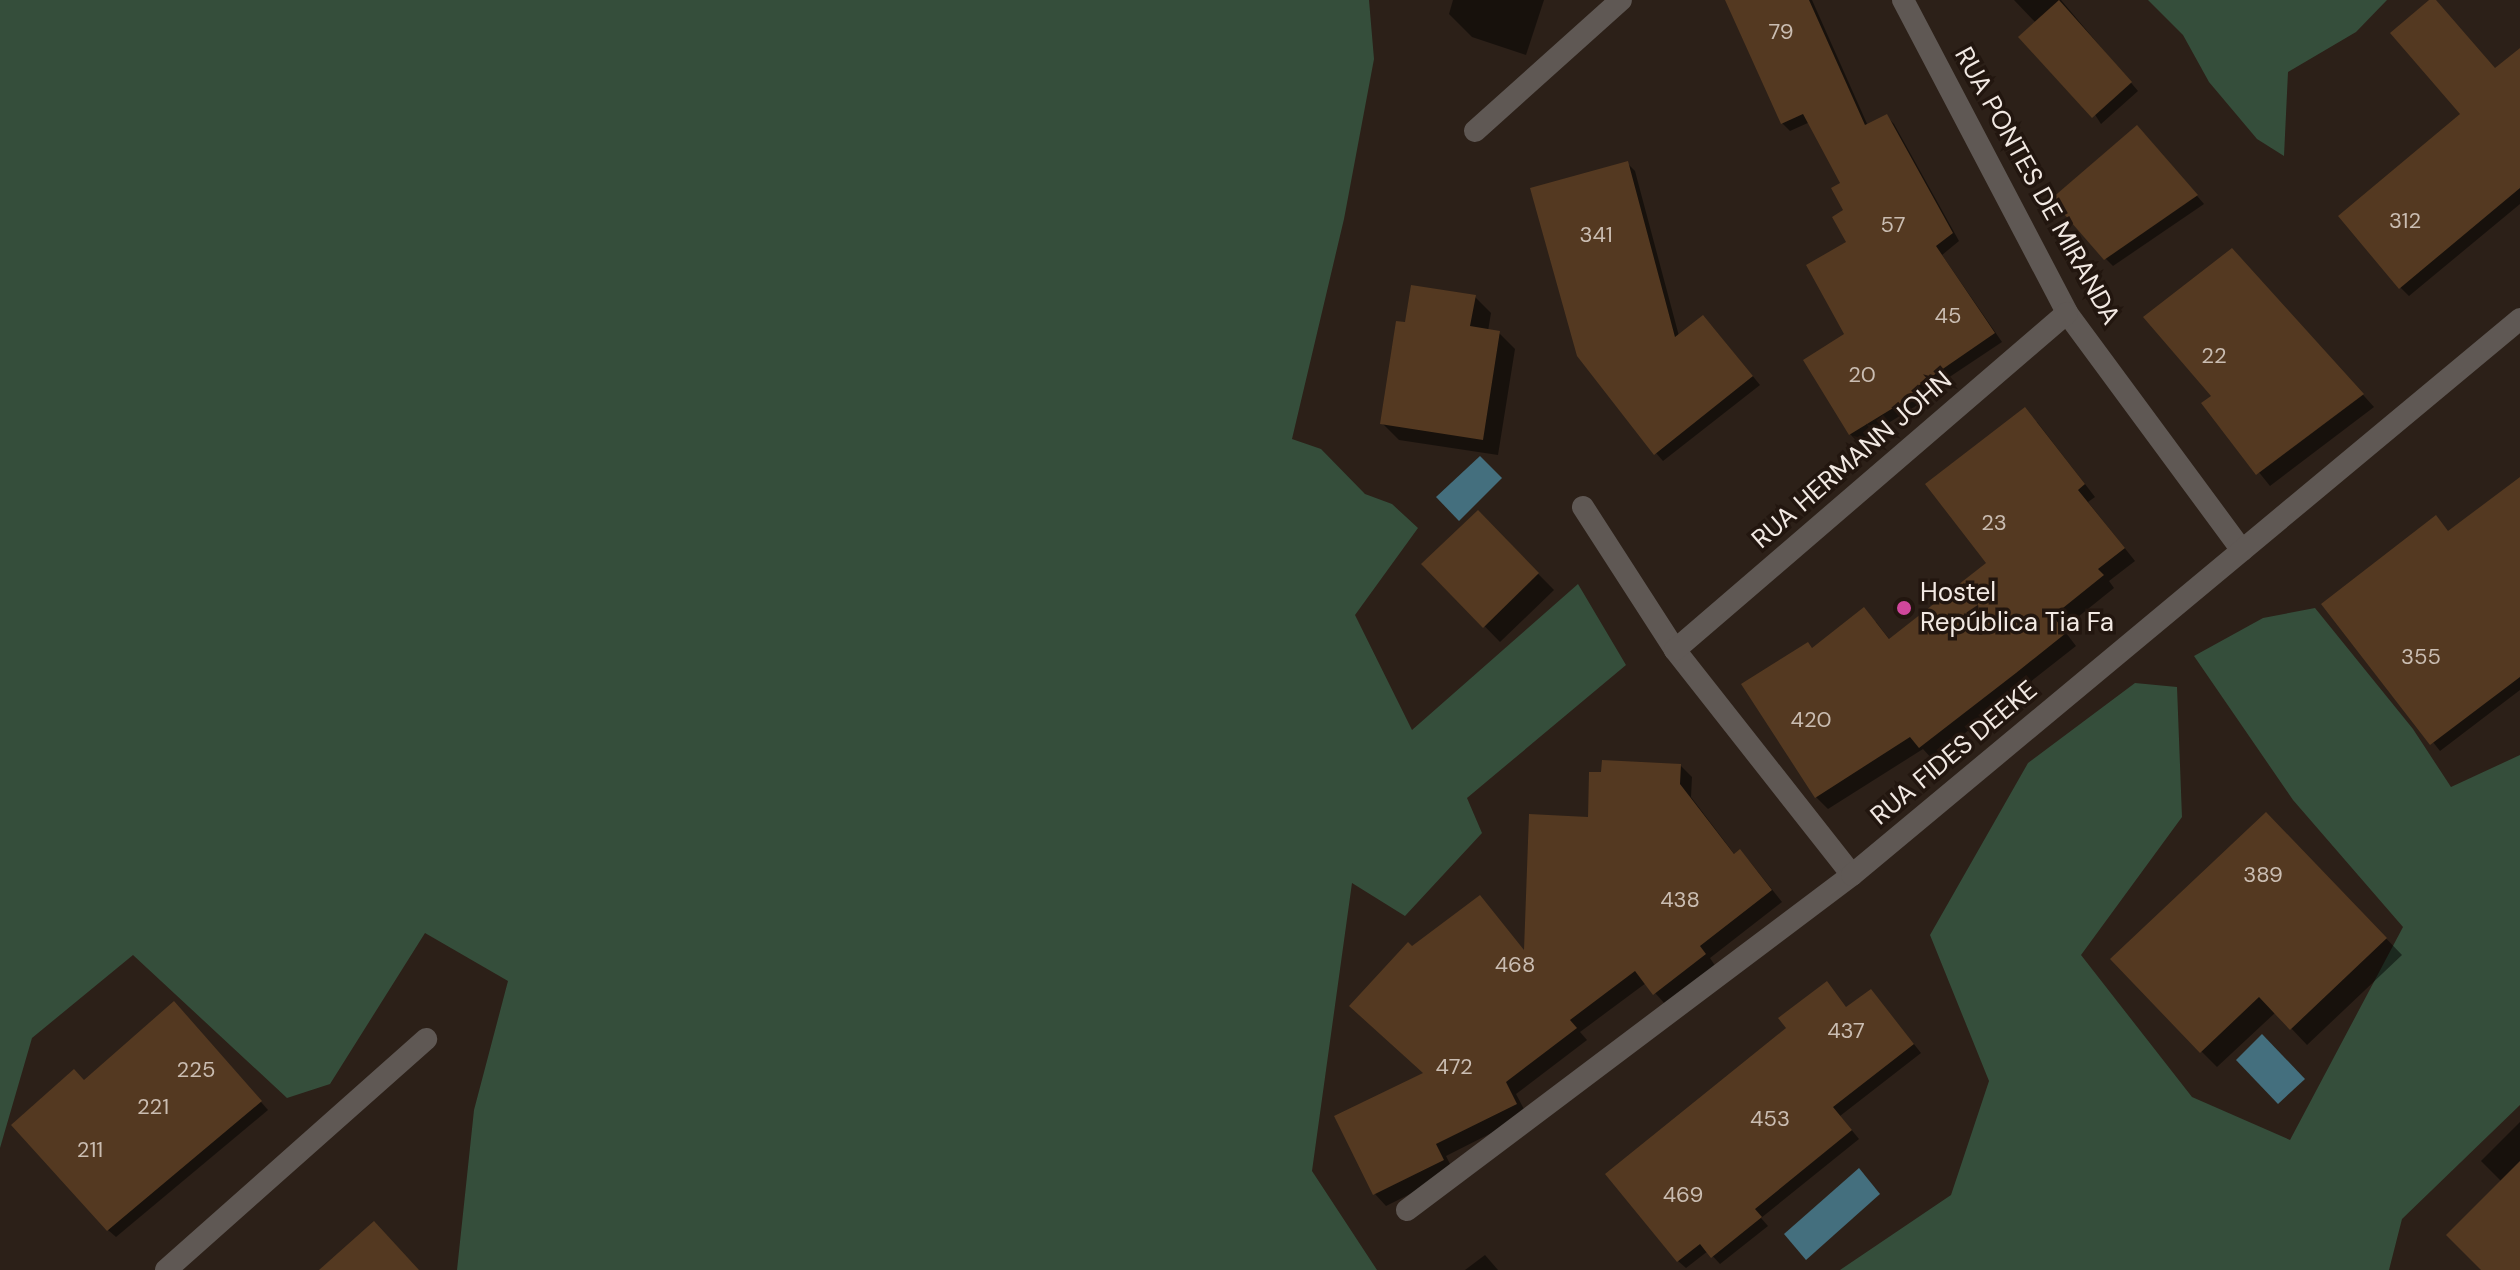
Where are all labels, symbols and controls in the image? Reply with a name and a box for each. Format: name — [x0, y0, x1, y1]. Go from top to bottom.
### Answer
house number: 79 — [1769, 19, 1793, 45]
street label: RUA PONTES DE MIRANDA — [1948, 42, 2126, 330]
house number: 312 — [2389, 208, 2421, 234]
house number: 57 — [1881, 212, 1905, 238]
house number: 341 — [1579, 222, 1613, 248]
house number: 45 — [1935, 303, 1961, 329]
house number: 22 — [2201, 343, 2227, 369]
house number: 20 — [1848, 362, 1876, 388]
street label: RUA HERMANN JOHN — [1746, 365, 1958, 555]
house number: 23 — [1981, 510, 2007, 536]
place label: Hostel República Tia Fa — [1920, 577, 2114, 638]
marker: Hostel República Tia Fa — [1895, 599, 1913, 617]
house number: 355 — [2401, 644, 2441, 670]
street label: RUA FIDES DEEKE — [1864, 674, 2044, 832]
house number: 420 — [1791, 707, 1831, 733]
house number: 389 — [2243, 862, 2283, 888]
house number: 438 — [1660, 887, 1700, 913]
house number: 468 — [1495, 952, 1535, 978]
house number: 437 — [1827, 1018, 1865, 1044]
house number: 472 — [1435, 1054, 1473, 1080]
house number: 225 — [177, 1057, 215, 1083]
house number: 221 — [137, 1094, 169, 1120]
house number: 453 — [1750, 1106, 1790, 1132]
house number: 211 — [77, 1137, 103, 1163]
house number: 469 — [1663, 1182, 1703, 1208]

